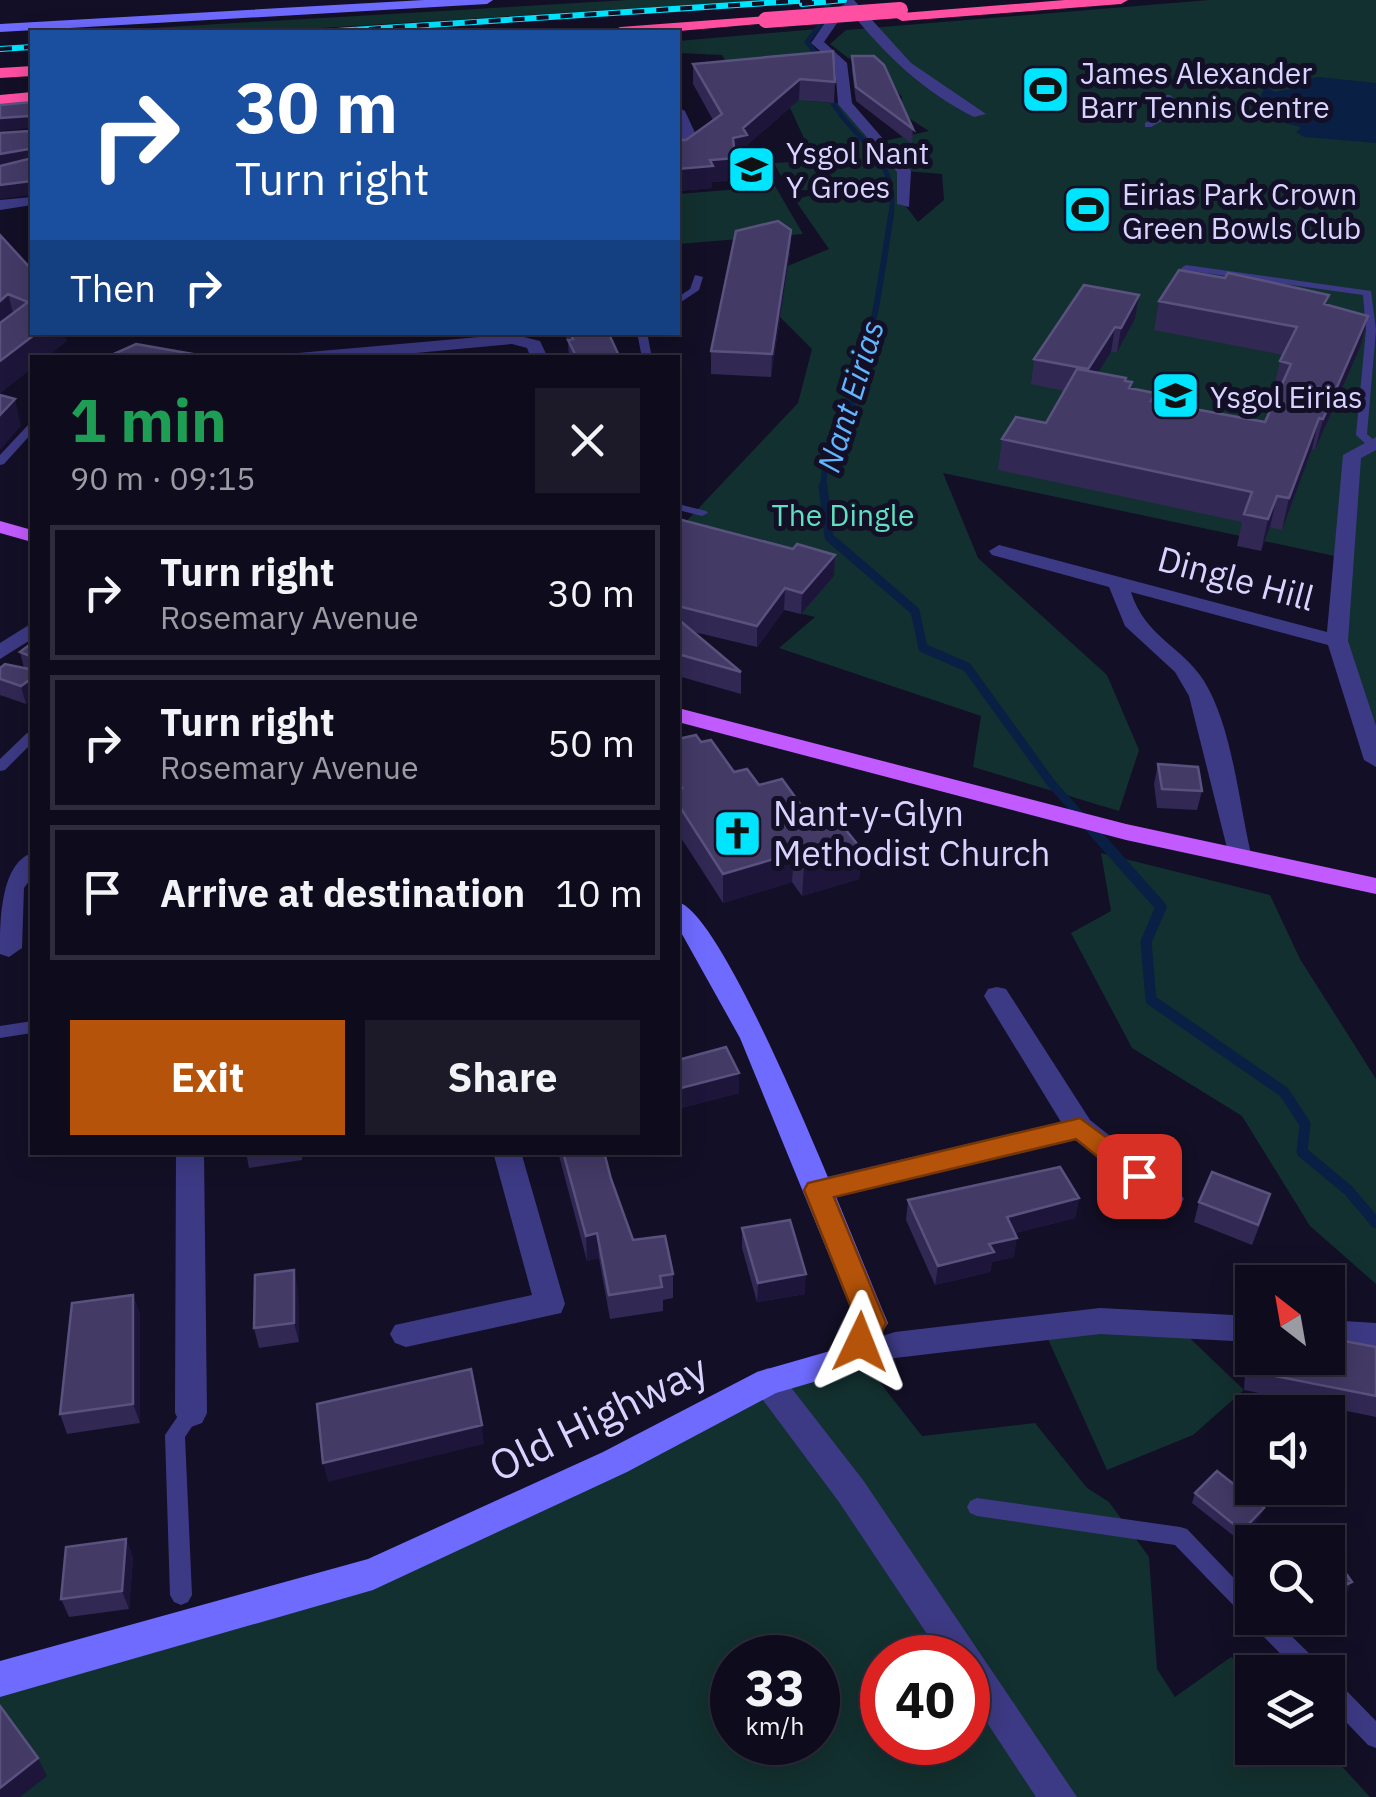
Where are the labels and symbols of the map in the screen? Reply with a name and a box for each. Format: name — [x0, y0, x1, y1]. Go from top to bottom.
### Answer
place label: James Alexander Barr Tennis Centre — [1080, 53, 1330, 126]
sports icon: James Alexander Barr Tennis Centre — [1019, 63, 1071, 115]
place label: Ysgol Nant Y Groes — [786, 133, 929, 206]
school or university icon: Ysgol Nant Y Groes — [725, 143, 777, 195]
place label: Eirias Park Crown Green Bowls Club — [1122, 174, 1361, 247]
sports icon: Eirias Park Crown Green Bowls Club — [1061, 184, 1113, 236]
water label: Nant Eirias — [807, 315, 893, 477]
school or university icon: Ysgol Eirias — [1149, 370, 1201, 422]
place label: Ysgol Eirias — [1210, 377, 1363, 416]
park label: The Dingle — [772, 495, 914, 534]
street label: Dingle Hill — [1153, 535, 1319, 621]
place label: Nant-y-Glyn Methodist Church — [773, 790, 1050, 876]
church icon: Nant-y-Glyn Methodist Church — [712, 807, 764, 859]
pin — [1097, 1134, 1182, 1219]
north arrow — [1235, 1265, 1345, 1375]
position arrow — [808, 1290, 912, 1394]
street label: Old Highway — [480, 1340, 716, 1494]
speed limit sign: 40 — [860, 1635, 990, 1765]

